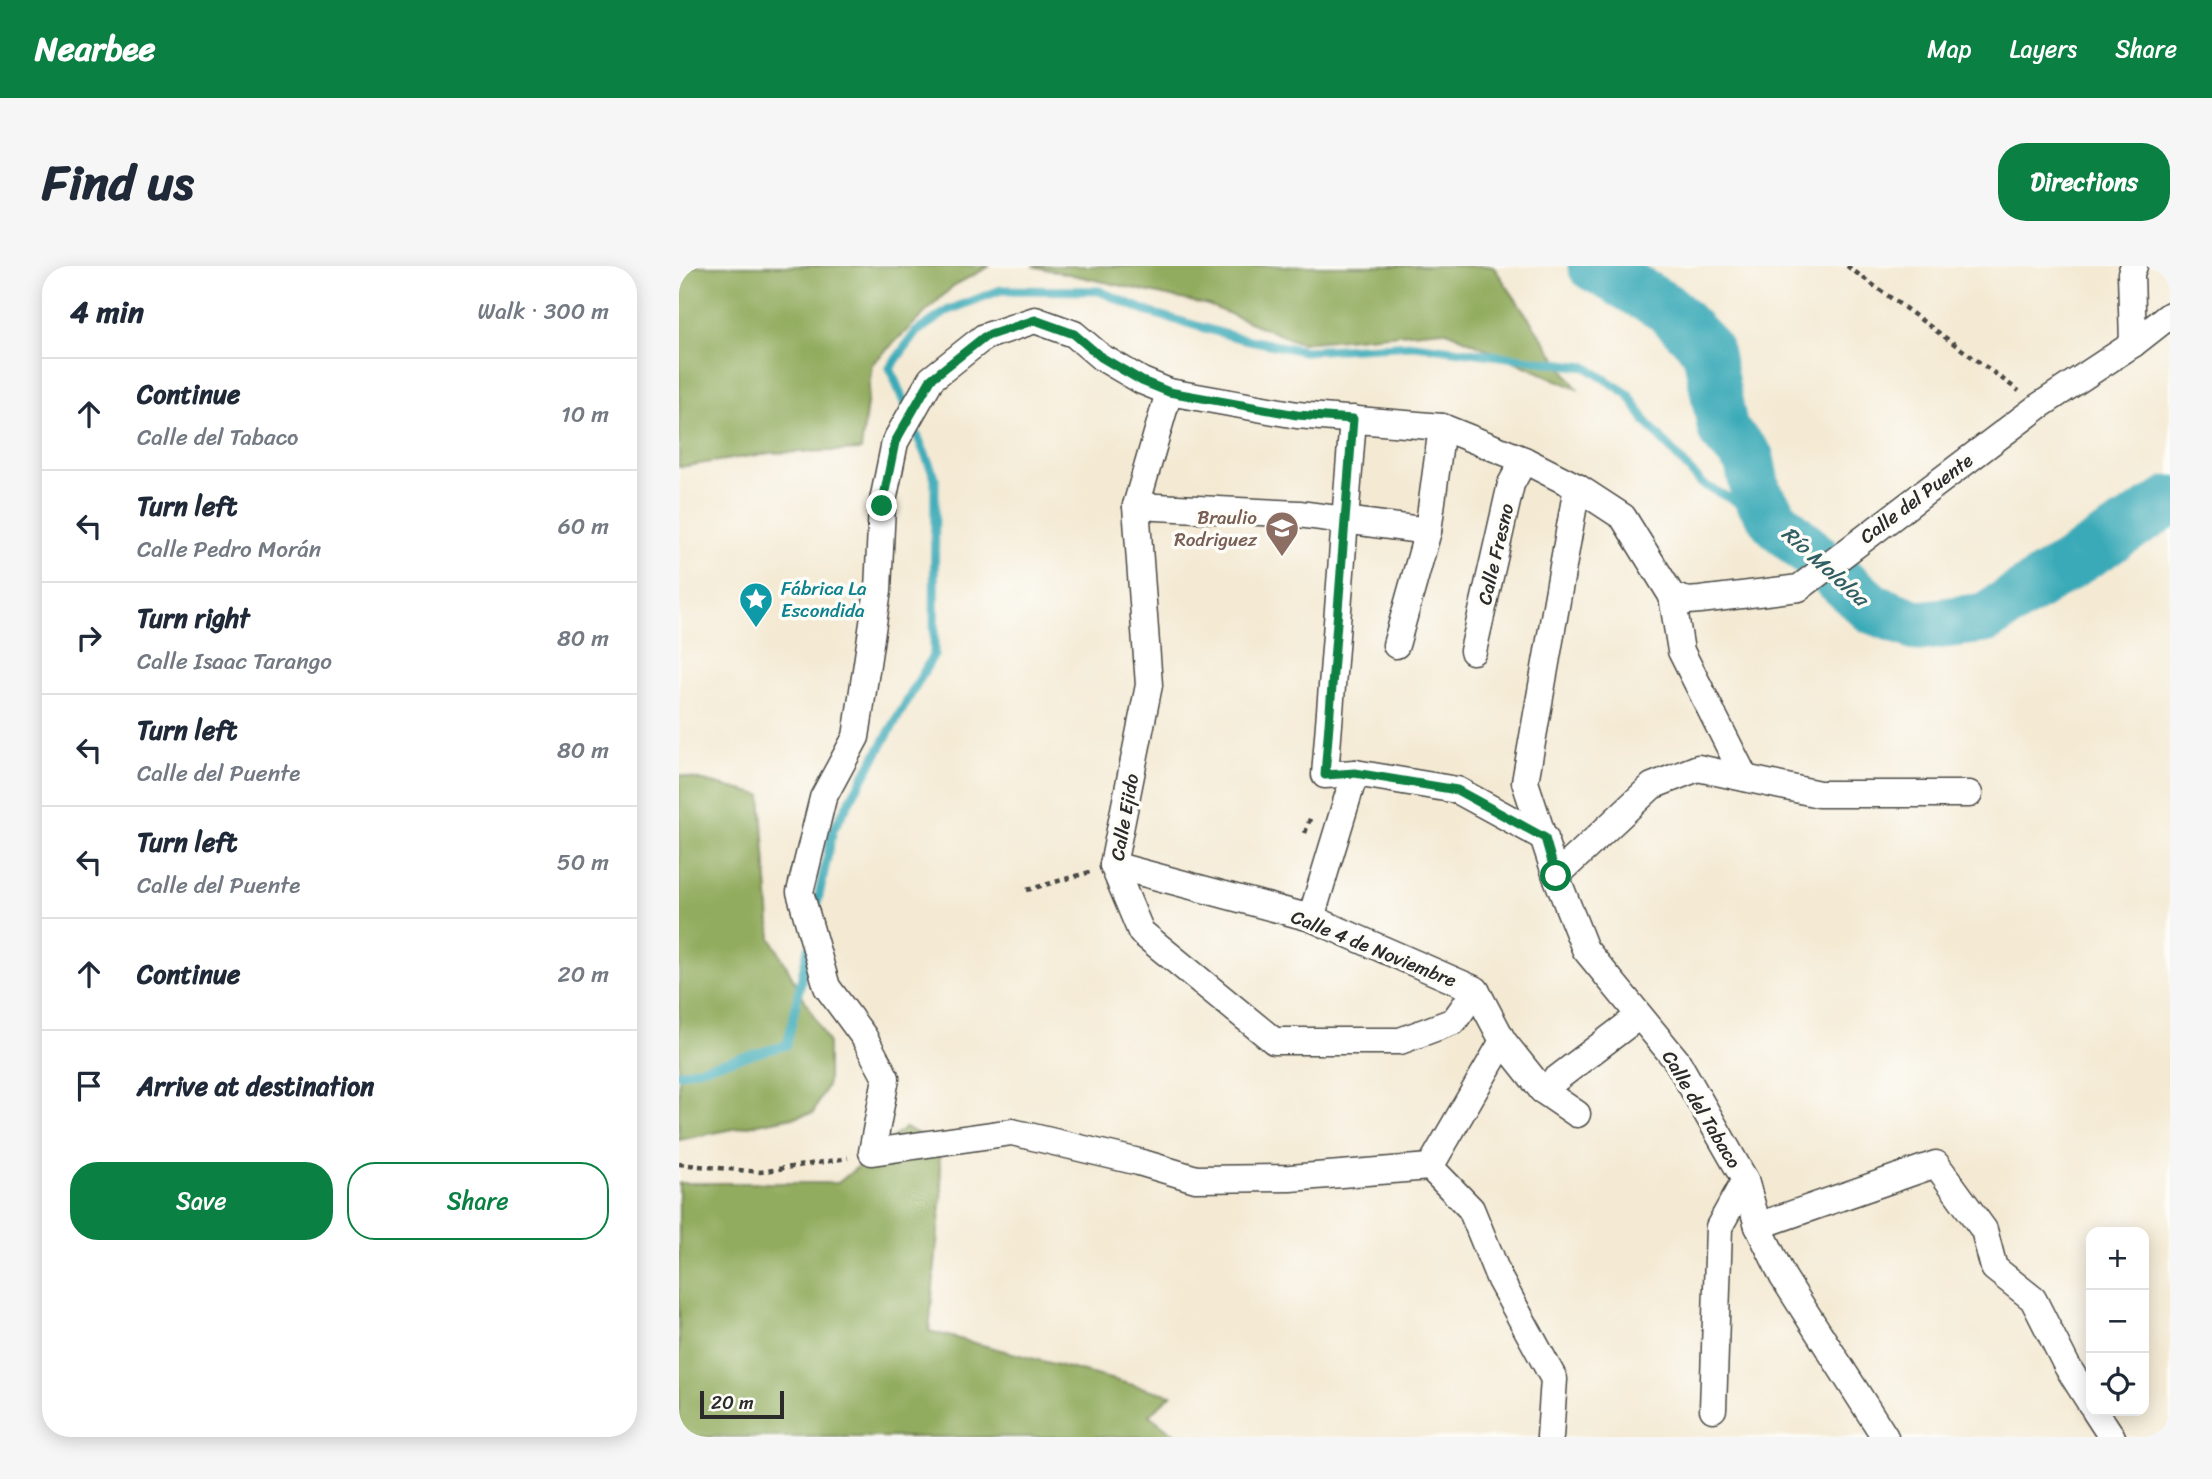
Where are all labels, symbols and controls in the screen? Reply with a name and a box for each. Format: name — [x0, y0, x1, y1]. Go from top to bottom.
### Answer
text: Nearbee — [35, 20, 155, 78]
text: Map — [1927, 28, 1972, 70]
text: Layers — [2010, 28, 2077, 70]
text: Share — [2115, 28, 2177, 70]
text: Find us — [42, 139, 194, 226]
button: Directions — [1998, 143, 2170, 221]
text: 4 min — [70, 285, 144, 339]
text: Walk · 300 m — [477, 291, 609, 332]
text: Continue — [137, 371, 240, 417]
text: 10 m — [561, 394, 609, 435]
icon: ahead — [70, 395, 108, 433]
text: Calle del Tabaco — [137, 417, 299, 458]
street label: Calle del Puente — [1852, 445, 1980, 552]
text: Turn left — [137, 483, 237, 529]
route end — [866, 490, 897, 521]
street label: Calle Fresno — [1468, 500, 1523, 608]
place label: Braulio Rodriguez — [1174, 501, 1258, 556]
text: 60 m — [558, 506, 609, 547]
icon: left — [70, 507, 108, 545]
school or university icon: Braulio Rodriguez — [1263, 509, 1301, 558]
water label: Río Mololoa — [1773, 516, 1879, 618]
text: Calle Pedro Morán — [137, 529, 321, 570]
place label: Fábrica La Escondida — [781, 572, 867, 627]
place icon: Fábrica La Escondida — [737, 580, 775, 629]
text: Turn right — [137, 595, 250, 641]
text: 80 m — [557, 618, 609, 659]
icon: right — [70, 619, 108, 657]
text: Calle Isaac Tarango — [137, 641, 332, 682]
text: Turn left — [137, 707, 237, 753]
text: 80 m — [557, 730, 609, 771]
icon: left — [70, 731, 108, 769]
text: Calle del Puente — [137, 753, 300, 794]
street label: Calle Ejido — [1101, 771, 1148, 863]
text: Turn left — [137, 819, 237, 865]
text: 50 m — [557, 842, 609, 883]
icon: left — [70, 843, 108, 881]
route start — [1540, 860, 1571, 891]
text: Calle del Puente — [137, 865, 300, 906]
street label: Calle 4 de Noviembre — [1286, 900, 1462, 997]
text: Continue — [137, 951, 240, 997]
text: 20 m — [558, 954, 609, 995]
icon: ahead — [70, 955, 108, 993]
street label: Calle del Tabaco — [1653, 1044, 1750, 1175]
text: Arrive at destination — [137, 1063, 374, 1109]
icon: arrive — [70, 1067, 108, 1105]
button: Save — [70, 1162, 333, 1240]
button: Share — [347, 1162, 609, 1240]
map controls — [2086, 1227, 2149, 1416]
button: + — [2086, 1227, 2149, 1290]
button: − — [2086, 1290, 2149, 1353]
button: locate — [2086, 1353, 2149, 1416]
text: 20 m — [711, 1386, 754, 1419]
scale bar — [700, 1388, 784, 1420]

